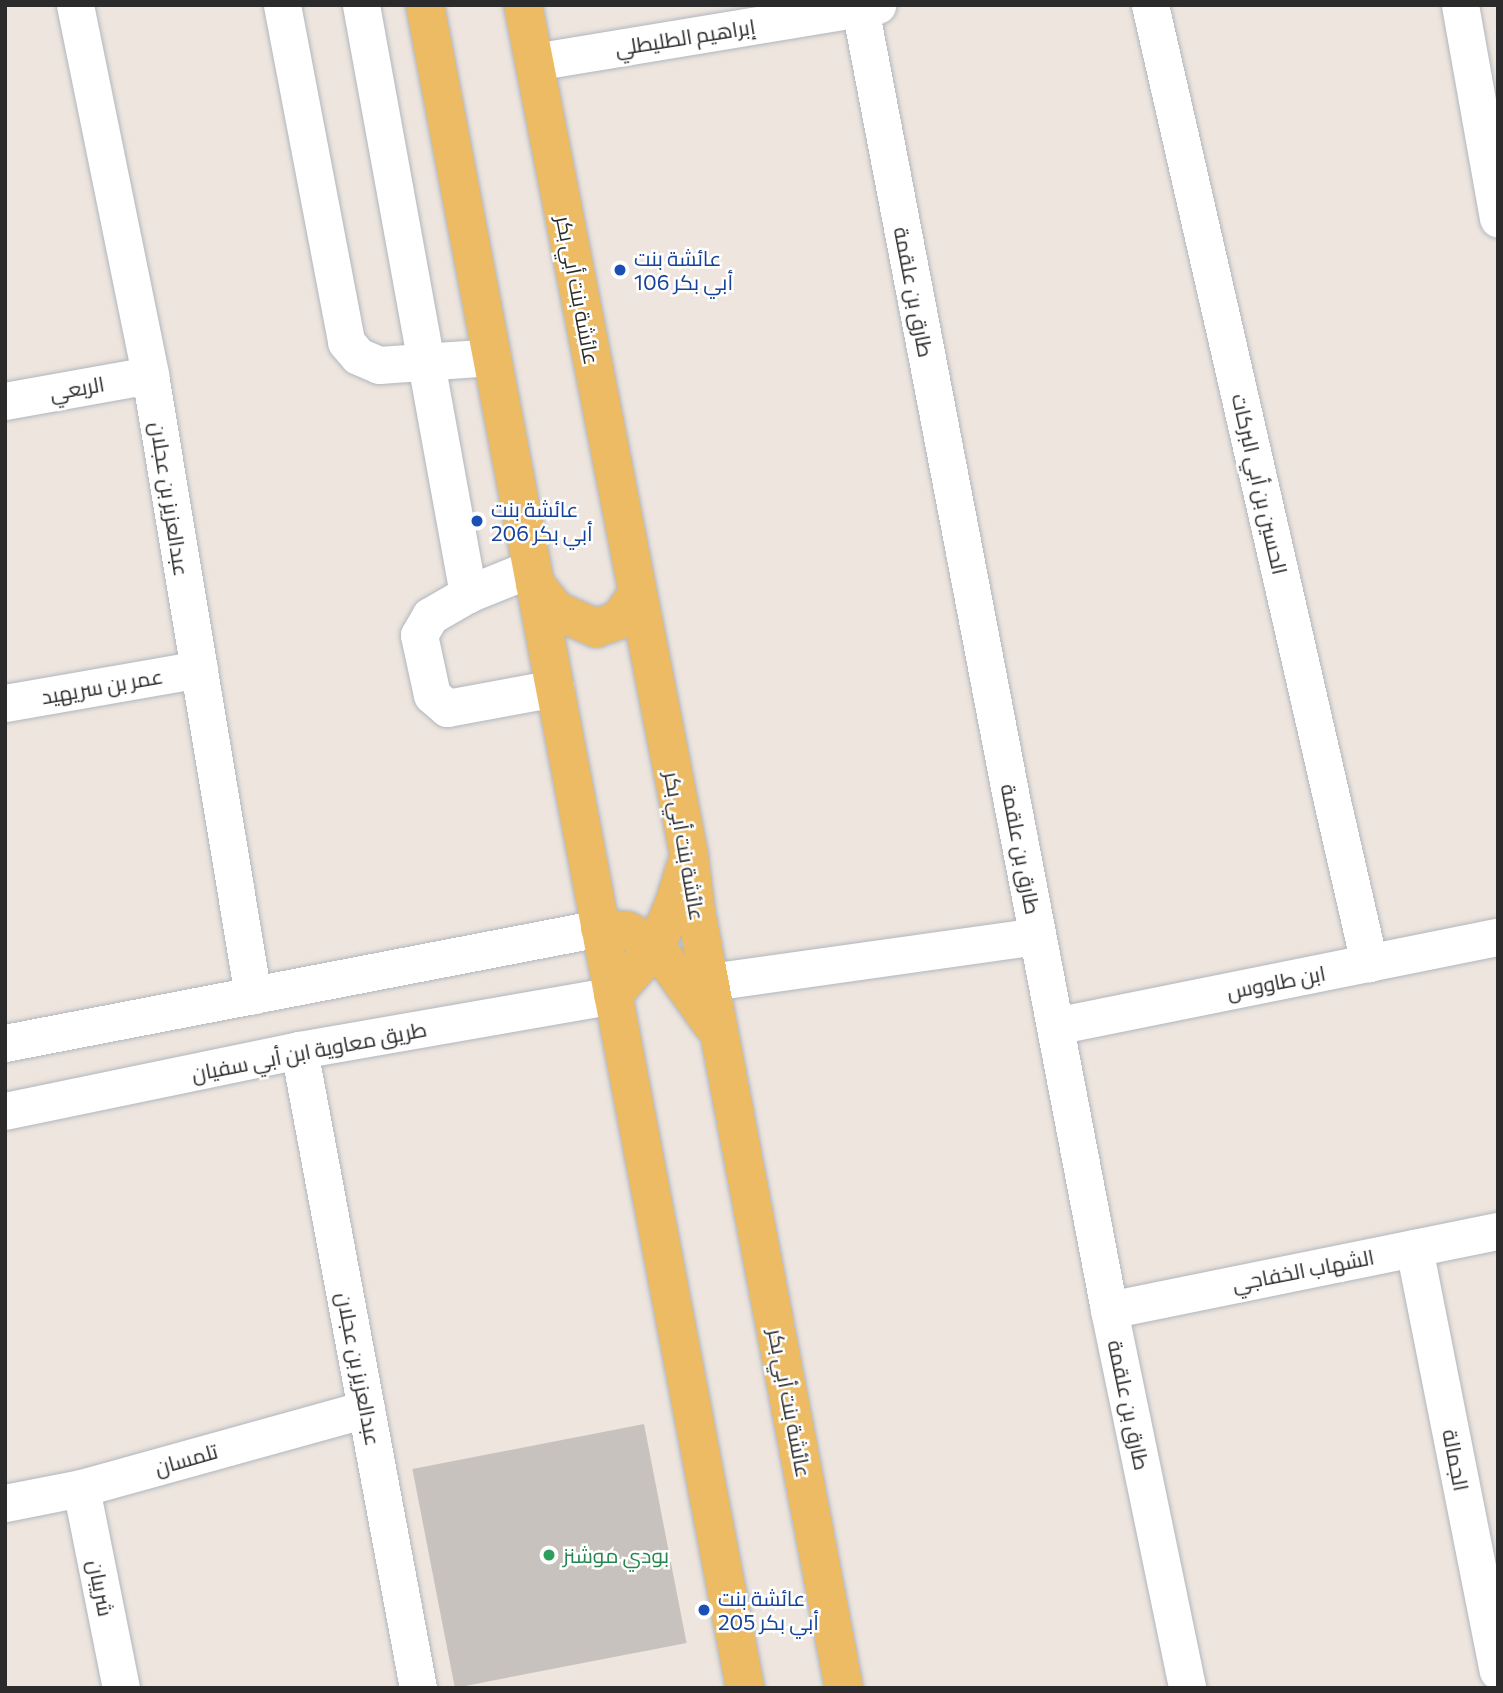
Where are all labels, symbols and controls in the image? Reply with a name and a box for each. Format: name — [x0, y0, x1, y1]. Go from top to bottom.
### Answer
street label: إبراهيم الطليطلي — [613, 13, 757, 61]
street label: عائشة بنت أبي بكر — [551, 213, 605, 367]
street label: طارق بن علقمة — [889, 225, 939, 359]
place label: عائشة بنت أبي بكر 106 — [634, 245, 733, 295]
marker: عائشة بنت أبي بكر 106 — [612, 262, 628, 278]
street label: الربعي — [48, 371, 106, 405]
street label: الحسين بن أبي البركات — [1227, 391, 1293, 577]
street label: عبدالعزيز بن عجلان — [145, 420, 195, 578]
place label: عائشة بنت أبي بكر 206 — [491, 496, 593, 546]
marker: عائشة بنت أبي بكر 206 — [469, 513, 485, 529]
street label: عمر بن سريهيد — [39, 663, 165, 709]
street label: عائشة بنت أبي بكر — [659, 769, 711, 923]
street label: طارق بن علقمة — [996, 782, 1046, 916]
street label: ابن طاووس — [1224, 960, 1328, 1004]
street label: طريق معاوية ابن أبي سفيان — [189, 1016, 429, 1086]
street label: الشهاب الخفاجي — [1230, 1244, 1376, 1296]
street label: عبدالعزيز بن عجلان — [332, 1290, 386, 1448]
street label: عائشة بنت أبي بكر — [763, 1326, 817, 1480]
street label: طارق بن علقمة — [1103, 1338, 1155, 1472]
street label: الجمالة — [1438, 1427, 1474, 1493]
street label: تلمسان — [152, 1438, 220, 1480]
place label: بودي موشنز — [563, 1542, 669, 1568]
marker: بودي موشنز — [541, 1547, 557, 1563]
street label: شريبان — [83, 1558, 119, 1618]
place label: عائشة بنت أبي بكر 205 — [718, 1585, 819, 1635]
marker: عائشة بنت أبي بكر 205 — [696, 1602, 712, 1618]

